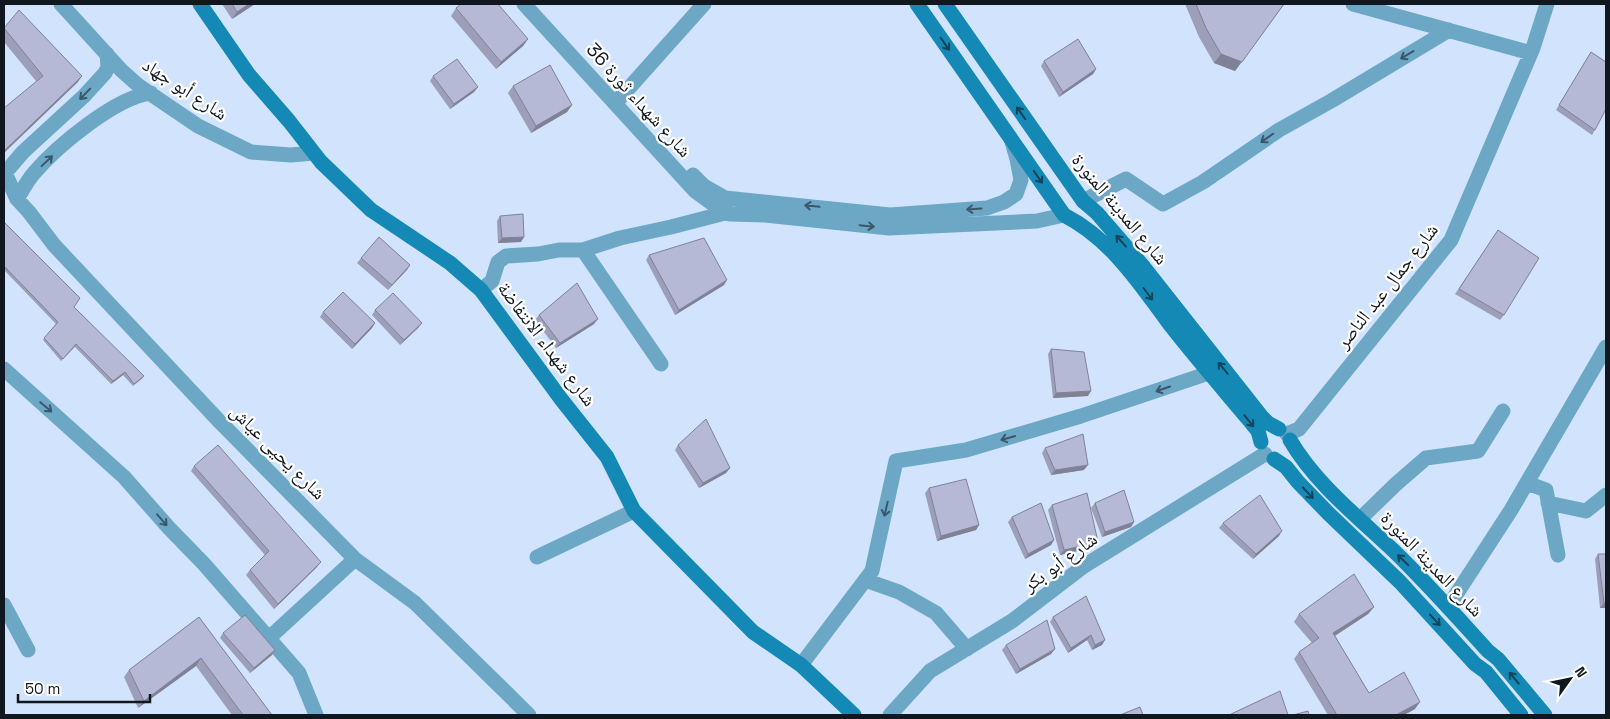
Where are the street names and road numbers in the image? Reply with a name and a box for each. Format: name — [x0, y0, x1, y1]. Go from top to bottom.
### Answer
street label: شارع شهداء ثورة 36 — [581, 37, 697, 163]
street label: شارع أبو جهاد — [138, 52, 232, 126]
street label: شارع المدينة المنورة — [1066, 148, 1174, 270]
street label: شارع جمال عبد الناصر — [1330, 218, 1444, 355]
street label: شارع شهداء الانتفاضة — [492, 277, 602, 411]
street label: شارع يحيى عياش — [225, 399, 331, 505]
street label: شارع المدينة المنورة — [1375, 506, 1489, 622]
street label: شارع أبو بكر — [1017, 527, 1102, 598]

